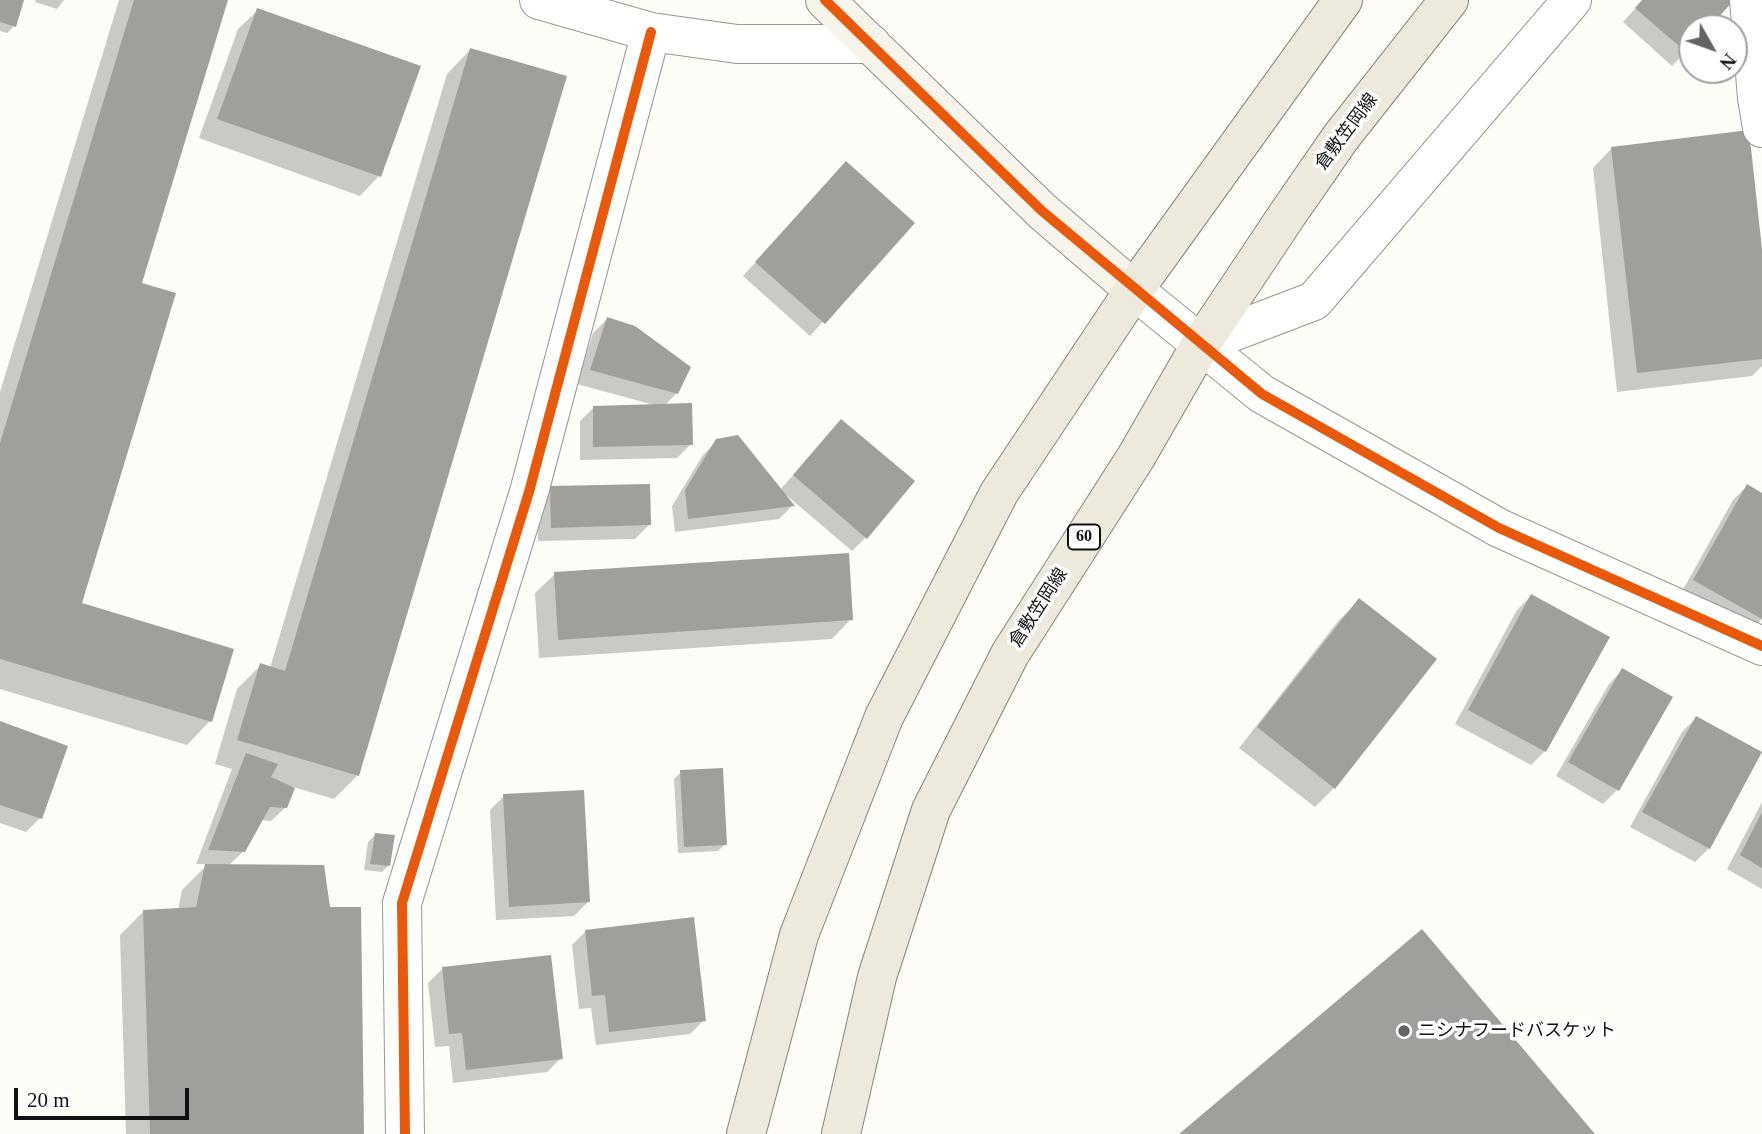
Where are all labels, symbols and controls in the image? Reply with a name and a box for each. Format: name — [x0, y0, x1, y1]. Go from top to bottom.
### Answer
north arrow — [1678, 14, 1748, 84]
text: N — [1715, 50, 1740, 74]
street label: 倉敷笠岡線 — [1311, 90, 1383, 174]
road number: 60 — [1068, 524, 1100, 550]
street label: 倉敷笠岡線 — [1005, 564, 1073, 652]
place label: ニシナフードバスケット — [1418, 1020, 1616, 1042]
marker: ニシナフードバスケット — [1396, 1023, 1412, 1039]
scale bar — [18, 1074, 192, 1118]
text: 20 m — [27, 1088, 70, 1112]

